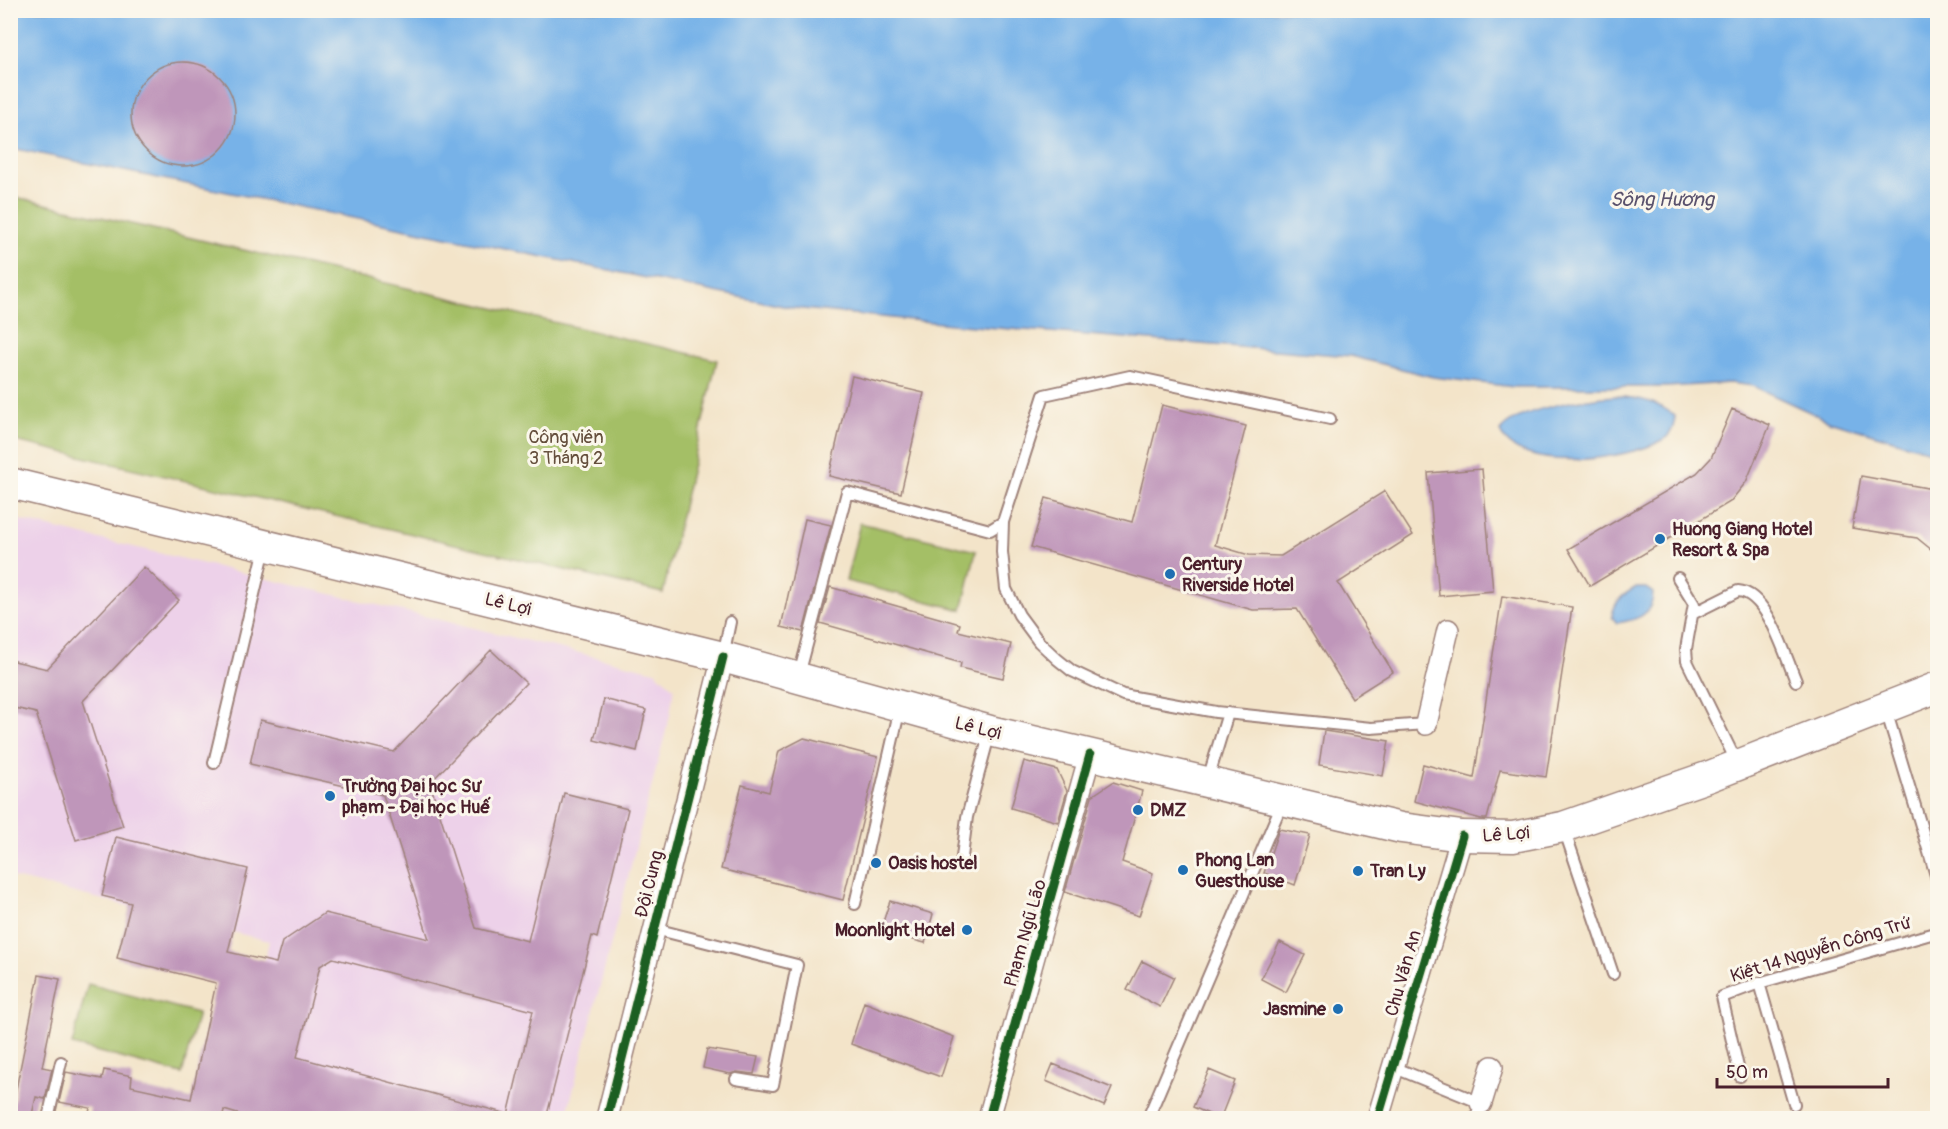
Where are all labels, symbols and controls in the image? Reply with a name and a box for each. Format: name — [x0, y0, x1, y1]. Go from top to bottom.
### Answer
water label: Sông Hương — [1610, 187, 1716, 212]
park label: Công viên 3 Tháng 2 — [528, 426, 604, 470]
place label: Huong Giang Hotel Resort & Spa — [1672, 518, 1813, 562]
marker: Huong Giang Hotel Resort & Spa — [1653, 532, 1667, 546]
place label: Century Riverside Hotel — [1182, 553, 1294, 597]
marker: Century Riverside Hotel — [1163, 567, 1177, 581]
street label: Lê Lợi — [482, 588, 534, 621]
street label: Lê Lợi — [952, 712, 1004, 745]
place label: Trường Đại học Sư phạm - Đại học Huế — [341, 775, 491, 819]
marker: Trường Đại học Sư phạm - Đại học Huế — [323, 789, 337, 803]
place label: DMZ — [1150, 799, 1187, 822]
marker: DMZ — [1131, 803, 1145, 817]
street label: Lê Lợi — [1482, 821, 1530, 848]
street label: Đội Cung — [630, 848, 669, 920]
place label: Phong Lan Guesthouse — [1195, 849, 1285, 893]
place label: Oasis hostel — [888, 852, 978, 875]
marker: Oasis hostel — [869, 856, 883, 870]
place label: Tran Ly — [1369, 860, 1426, 883]
marker: Phong Lan Guesthouse — [1176, 863, 1190, 877]
marker: Tran Ly — [1351, 864, 1365, 878]
street label: Phạm Ngũ Lão — [999, 876, 1052, 990]
street label: Kiệt 14 Nguyễn Công Trứ — [1727, 911, 1915, 988]
place label: Moonlight Hotel — [835, 919, 955, 942]
marker: Moonlight Hotel — [960, 923, 974, 937]
street label: Chu Văn An — [1380, 927, 1427, 1019]
place label: Jasmine — [1263, 998, 1327, 1021]
marker: Jasmine — [1331, 1002, 1345, 1016]
scale bar — [1717, 1051, 1888, 1089]
text: 50 m — [1726, 1061, 1768, 1084]

